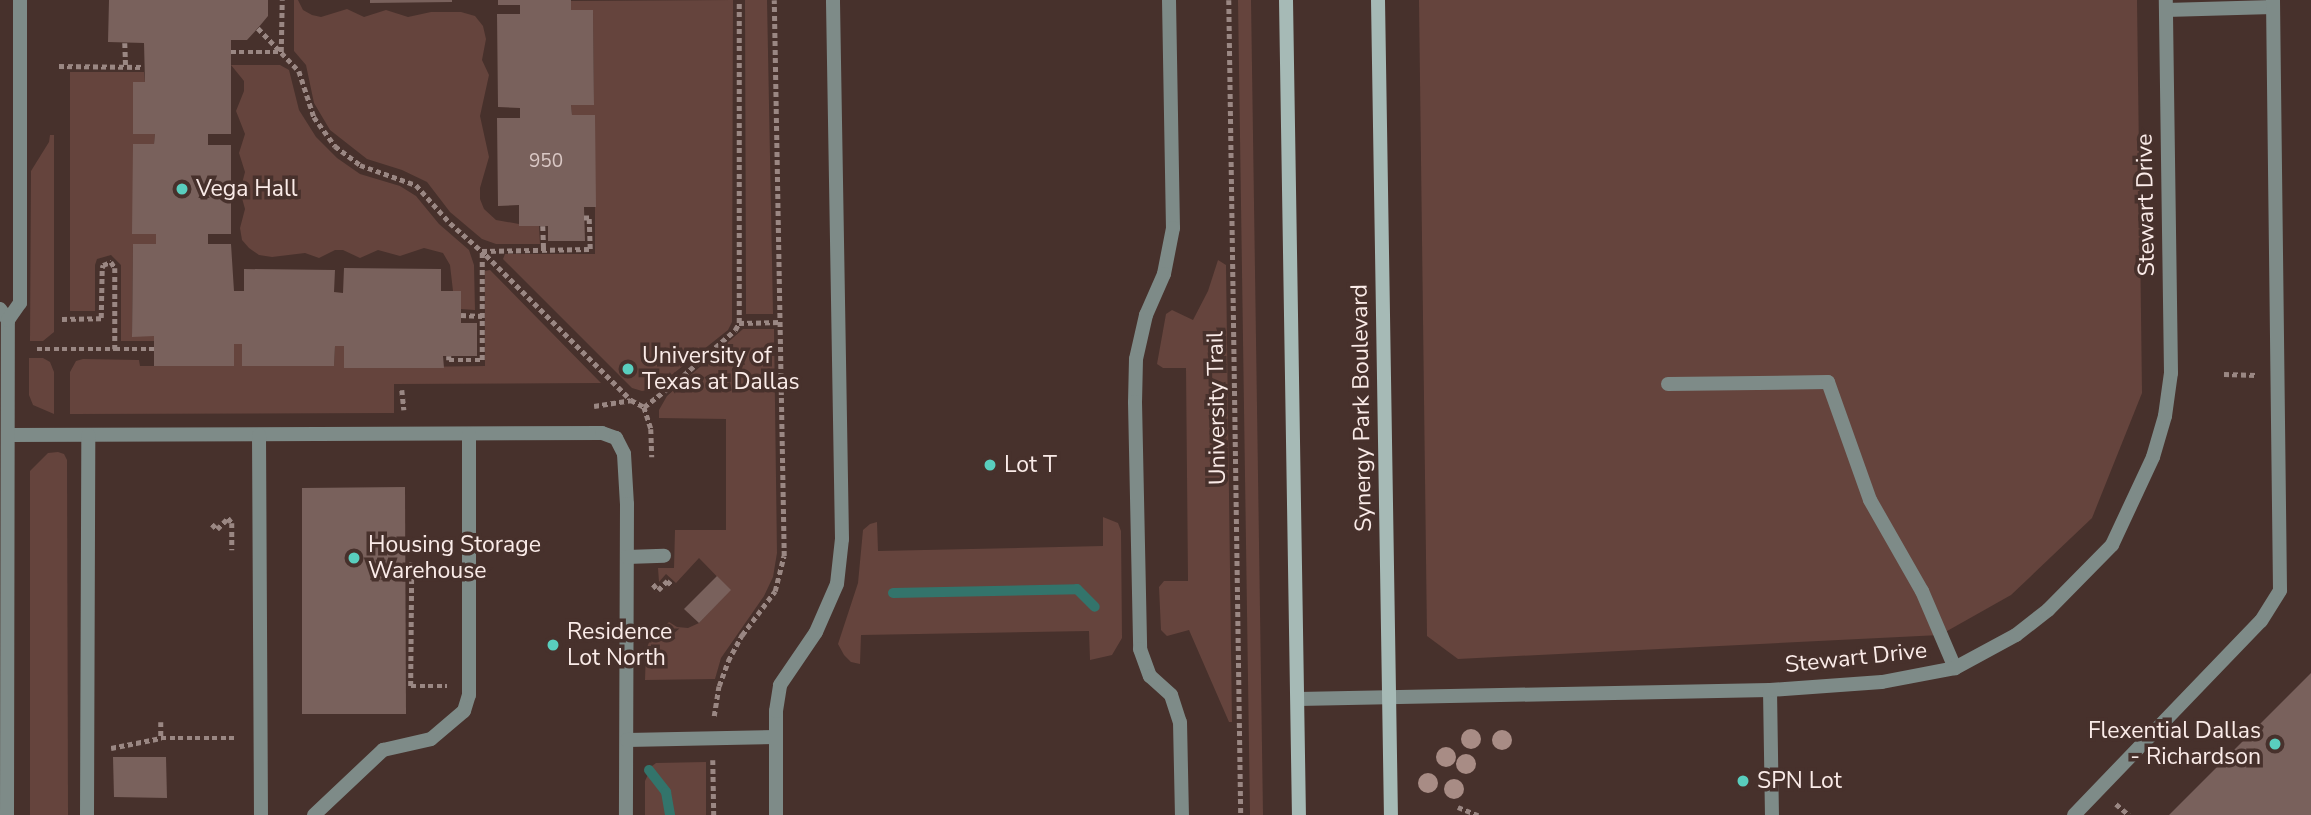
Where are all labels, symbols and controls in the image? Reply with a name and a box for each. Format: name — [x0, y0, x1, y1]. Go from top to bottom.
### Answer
street label: Stewart Drive — [2131, 133, 2161, 277]
house number: 950 — [529, 151, 563, 173]
place label: Vega Hall — [196, 175, 298, 203]
marker: Vega Hall — [174, 181, 190, 197]
street label: Synergy Park Boulevard — [1346, 284, 1378, 532]
street label: University Trail — [1202, 331, 1232, 485]
place label: University of Texas at Dallas — [642, 342, 800, 396]
marker: University of Texas at Dallas — [620, 361, 636, 377]
place label: Lot T — [1004, 451, 1057, 479]
marker: Lot T — [982, 457, 998, 473]
place label: Housing Storage Warehouse — [368, 531, 541, 585]
marker: Housing Storage Warehouse — [346, 550, 362, 566]
place label: Residence Lot North — [567, 618, 672, 672]
marker: Residence Lot North — [545, 637, 561, 653]
street label: Stewart Drive — [1784, 637, 1928, 679]
place label: Flexential Dallas - Richardson — [2088, 717, 2261, 771]
marker: Flexential Dallas - Richardson — [2267, 736, 2283, 752]
place label: SPN Lot — [1757, 767, 1842, 795]
marker: SPN Lot — [1735, 773, 1751, 789]

